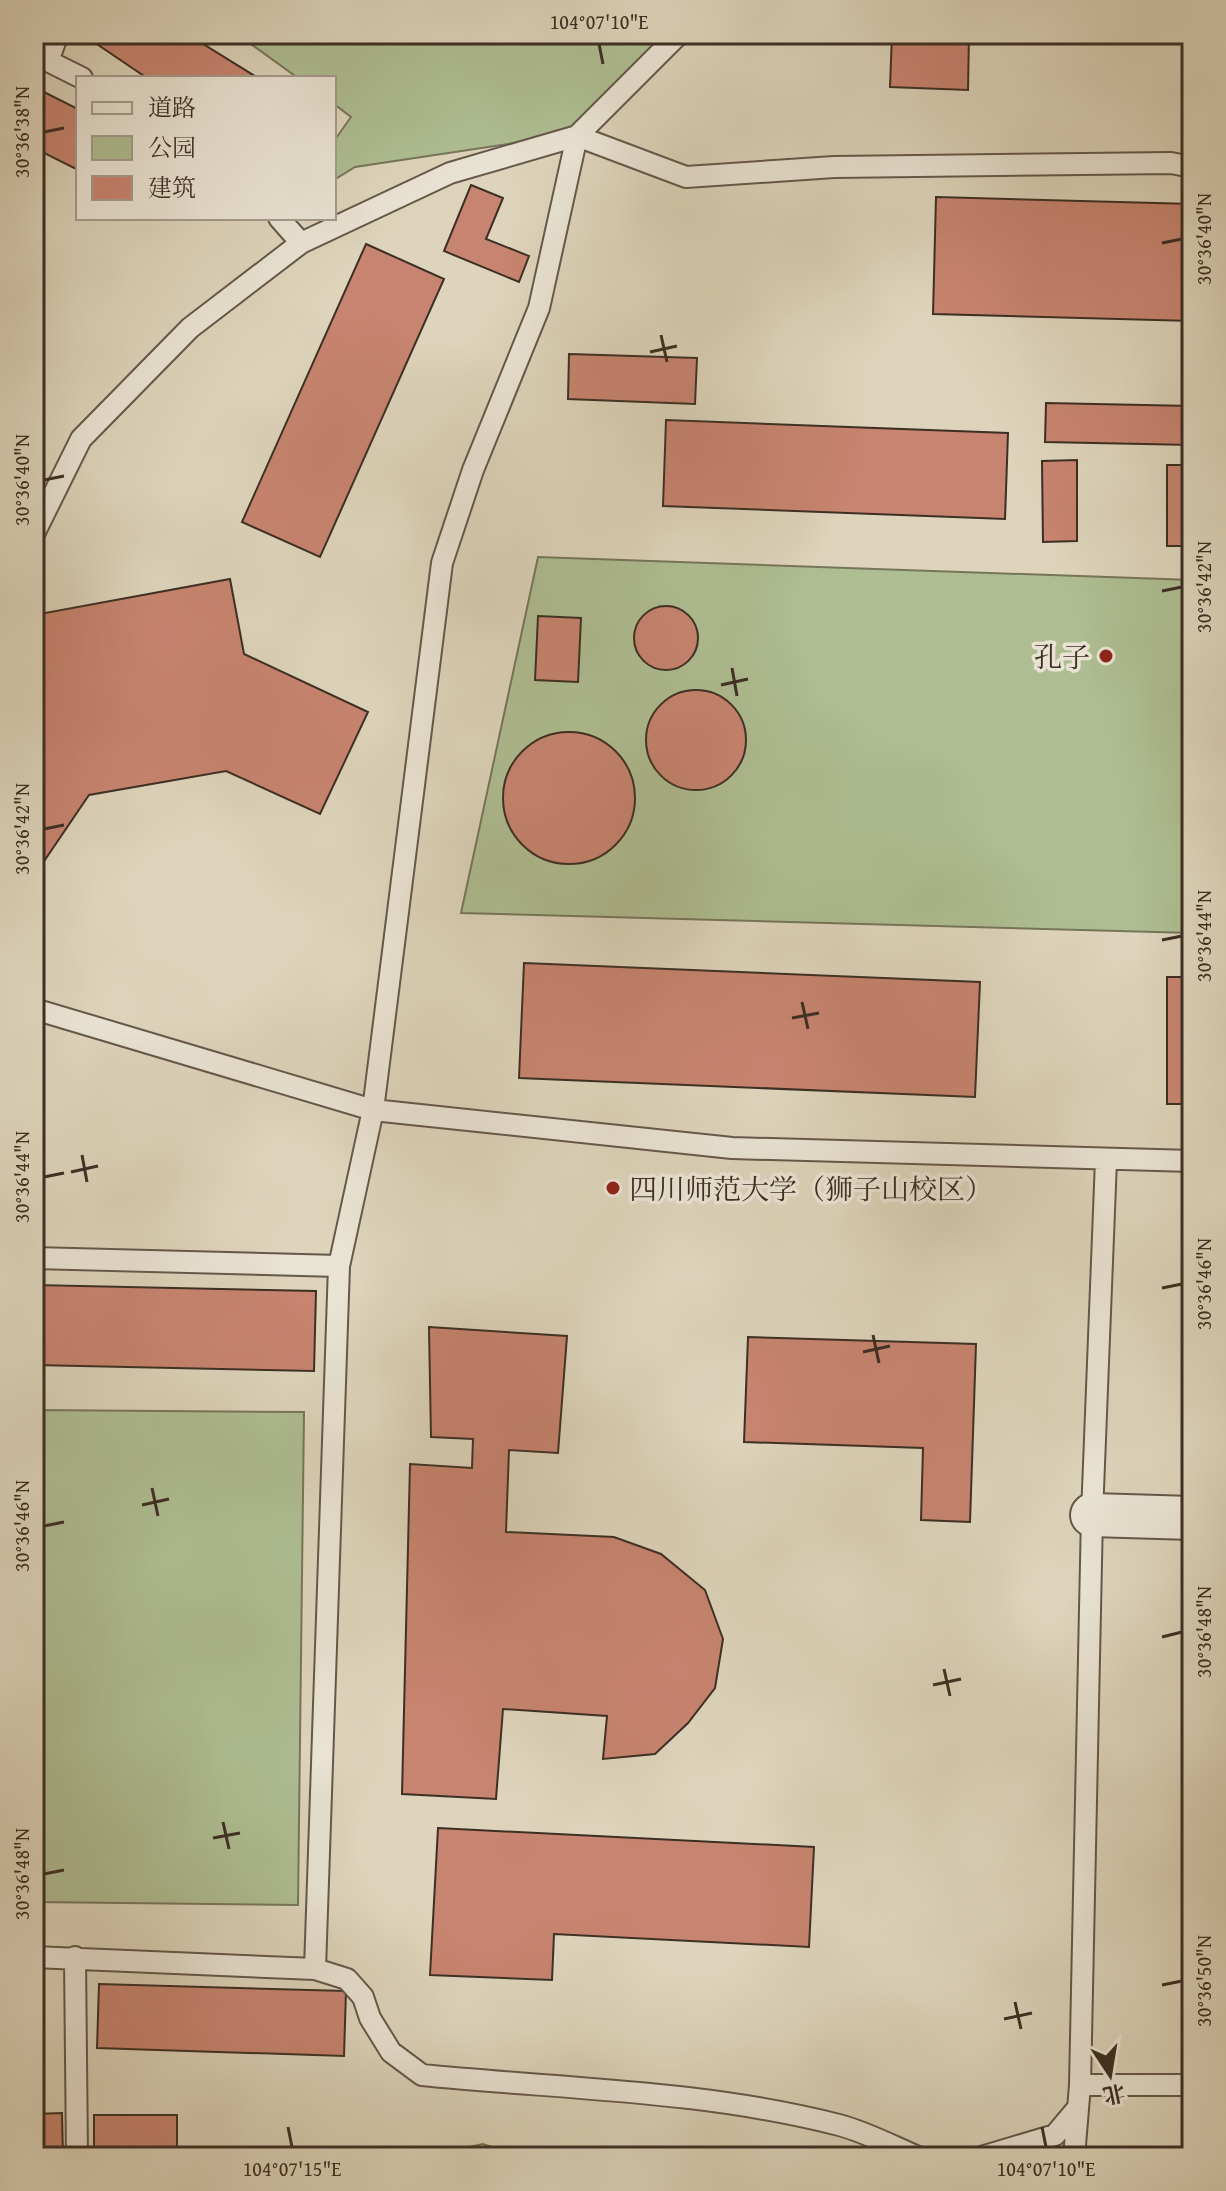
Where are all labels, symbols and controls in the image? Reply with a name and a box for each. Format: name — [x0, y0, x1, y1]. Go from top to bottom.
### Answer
text: 104°07'10"E — [550, 7, 648, 36]
legend — [76, 76, 336, 220]
text: 30°36'38"N — [7, 86, 36, 178]
text: 道路 — [148, 90, 196, 125]
text: 公园 — [148, 130, 196, 165]
text: 建筑 — [148, 170, 196, 205]
text: 30°36'40"N — [1189, 193, 1218, 285]
text: 30°36'40"N — [7, 434, 36, 526]
text: 30°36'42"N — [1189, 541, 1218, 633]
place label: 孔子 — [1034, 636, 1090, 677]
marker: 孔子 — [1097, 647, 1115, 665]
text: 30°36'42"N — [7, 783, 36, 875]
text: 30°36'44"N — [1189, 890, 1218, 982]
text: 30°36'44"N — [7, 1131, 36, 1223]
place label: 四川师范大学（狮子山校区） — [629, 1168, 993, 1209]
marker: 四川师范大学（狮子山校区） — [604, 1179, 622, 1197]
text: 30°36'46"N — [1189, 1238, 1218, 1330]
text: 30°36'46"N — [7, 1480, 36, 1572]
text: 30°36'48"N — [1189, 1586, 1218, 1678]
text: 30°36'48"N — [7, 1828, 36, 1920]
text: 30°36'50"N — [1189, 1935, 1218, 2027]
north arrow — [1070, 2035, 1150, 2115]
text: 北 — [1100, 2077, 1128, 2113]
text: 104°07'15"E — [243, 2154, 341, 2183]
text: 104°07'10"E — [997, 2154, 1095, 2183]

